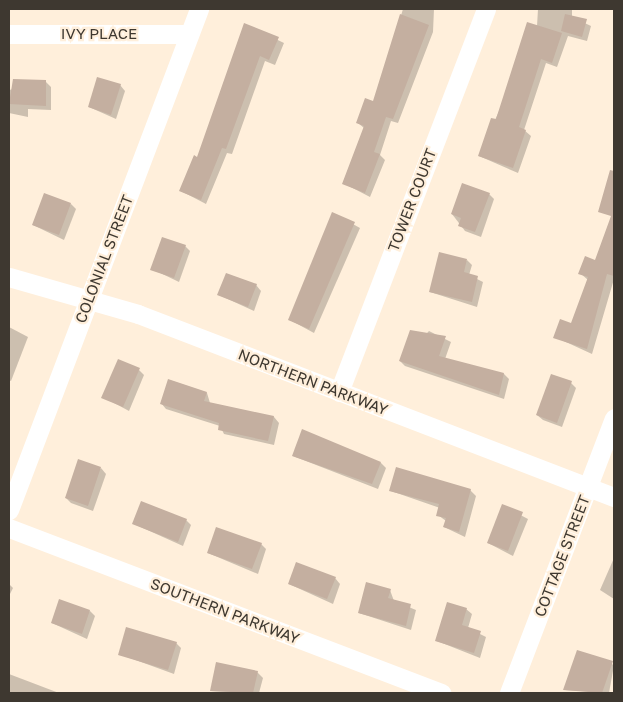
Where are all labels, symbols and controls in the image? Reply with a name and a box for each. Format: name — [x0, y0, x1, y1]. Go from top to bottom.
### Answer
street label: IVY PLACE — [61, 25, 137, 43]
street label: TOWER COURT — [384, 146, 440, 254]
street label: COLONIAL STREET — [71, 193, 137, 325]
street label: NORTHERN PARKWAY — [236, 345, 390, 419]
street label: COTTAGE STREET — [530, 493, 594, 619]
street label: SOUTHERN PARKWAY — [148, 574, 302, 648]

